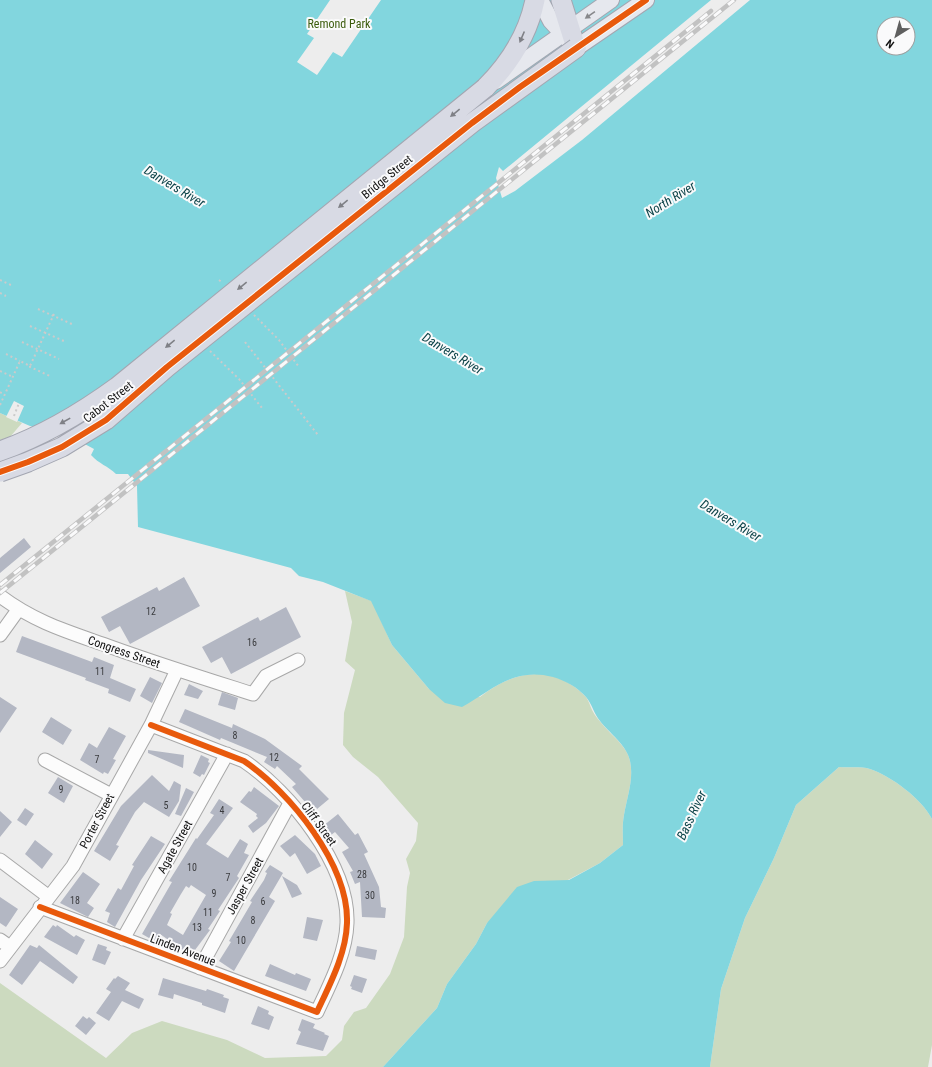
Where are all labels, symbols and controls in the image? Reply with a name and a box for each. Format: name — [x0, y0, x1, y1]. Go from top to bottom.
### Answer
one-way arrow — [585, 11, 595, 19]
north arrow — [876, 16, 916, 56]
park label: Remond Park — [308, 17, 371, 31]
one-way arrow — [519, 31, 526, 43]
text: N — [883, 36, 897, 51]
one-way arrow — [449, 109, 460, 117]
street label: Bridge Street — [359, 152, 416, 202]
water label: Danvers River — [142, 163, 209, 211]
water label: North River — [643, 178, 699, 221]
one-way arrow — [338, 199, 349, 208]
one-way arrow — [237, 281, 248, 290]
water label: Danvers River — [420, 330, 487, 378]
one-way arrow — [164, 340, 175, 349]
street label: Cabot Street — [80, 378, 136, 426]
one-way arrow — [59, 418, 71, 425]
water label: Danvers River — [698, 497, 765, 545]
house number: 12 — [146, 606, 156, 617]
street label: Congress Street — [86, 633, 162, 671]
house number: 16 — [247, 637, 257, 648]
house number: 11 — [95, 666, 105, 677]
house number: 8 — [233, 730, 238, 741]
house number: 12 — [269, 752, 279, 763]
house number: 7 — [95, 754, 100, 765]
house number: 9 — [59, 784, 64, 795]
water label: Bass River — [674, 787, 710, 842]
street label: Porter Street — [77, 791, 118, 851]
street label: Cliff Street — [298, 799, 340, 849]
house number: 5 — [164, 800, 169, 811]
house number: 4 — [220, 805, 225, 816]
street label: Agate Street — [155, 818, 196, 876]
street label: Jasper Street — [224, 855, 267, 917]
house number: 10 — [187, 862, 197, 873]
house number: 28 — [357, 869, 367, 880]
house number: 7 — [226, 872, 231, 883]
house number: 9 — [212, 888, 217, 899]
house number: 30 — [365, 890, 375, 901]
house number: 18 — [70, 895, 80, 906]
house number: 6 — [261, 896, 266, 907]
house number: 11 — [203, 907, 213, 918]
house number: 8 — [251, 915, 256, 926]
house number: 13 — [192, 922, 202, 933]
street label: Linden Avenue — [148, 931, 218, 969]
house number: 10 — [236, 935, 246, 946]

